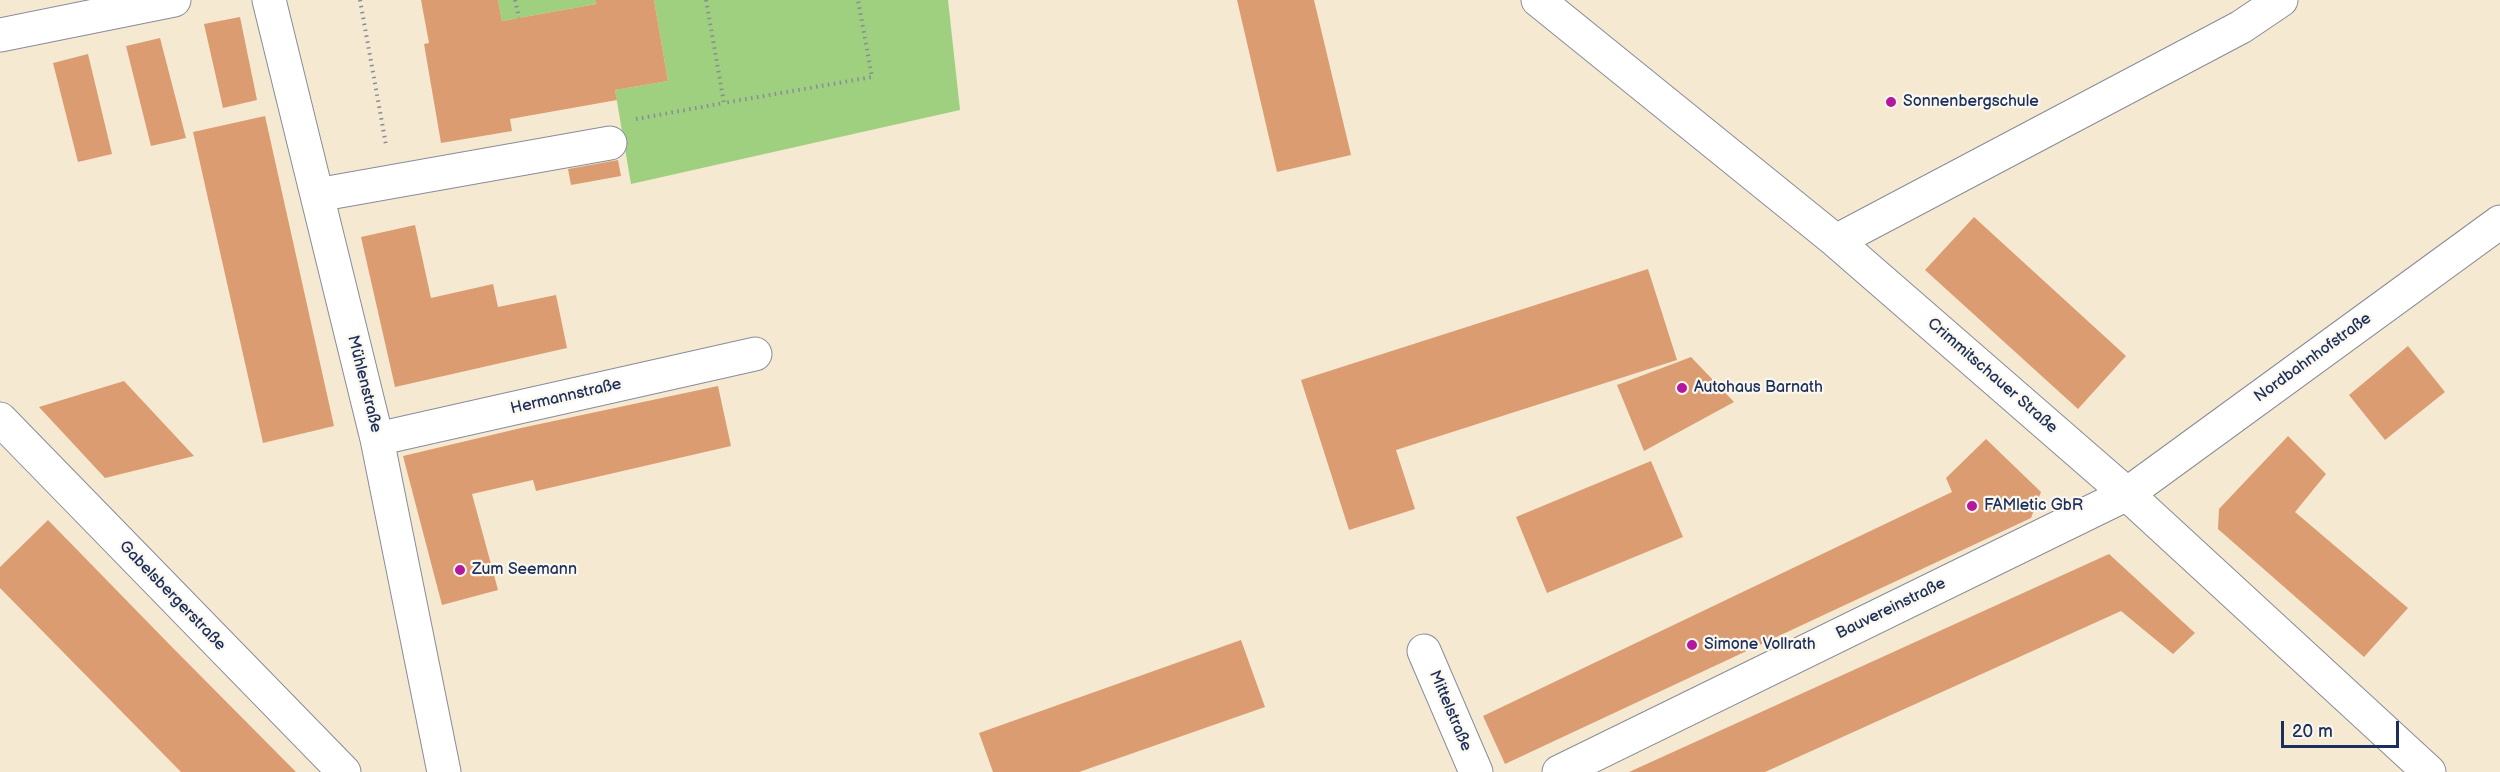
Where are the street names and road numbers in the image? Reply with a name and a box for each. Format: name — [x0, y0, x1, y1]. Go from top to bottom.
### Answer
street label: Nordbahnhofstraße — [2251, 309, 2375, 407]
street label: Crimmitschauer Straße — [1923, 314, 2061, 438]
street label: Mühlenstraße — [343, 333, 385, 435]
street label: Hermannstraße — [509, 375, 623, 419]
street label: Gabelsbergerstraße — [115, 537, 229, 655]
street label: Bauvereinstraße — [1833, 574, 1949, 644]
street label: Mittelstraße — [1424, 668, 1476, 754]

